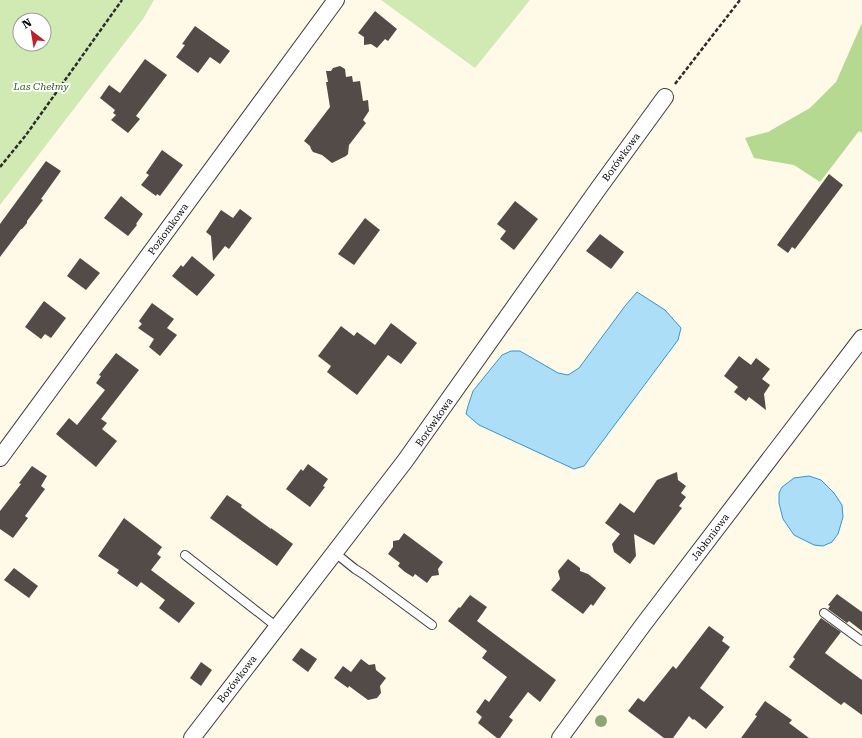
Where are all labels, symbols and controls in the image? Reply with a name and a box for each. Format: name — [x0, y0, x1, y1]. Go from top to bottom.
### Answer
north arrow — [12, 12, 52, 52]
text: N — [20, 16, 35, 32]
park label: Las Chełmy — [12, 81, 69, 92]
street label: Borówkowa — [600, 130, 642, 183]
street label: Poziomkowa — [146, 201, 191, 257]
street label: Borówkowa — [413, 395, 455, 448]
street label: Jabłoniowa — [689, 511, 732, 563]
street label: Borówkowa — [215, 653, 259, 705]

